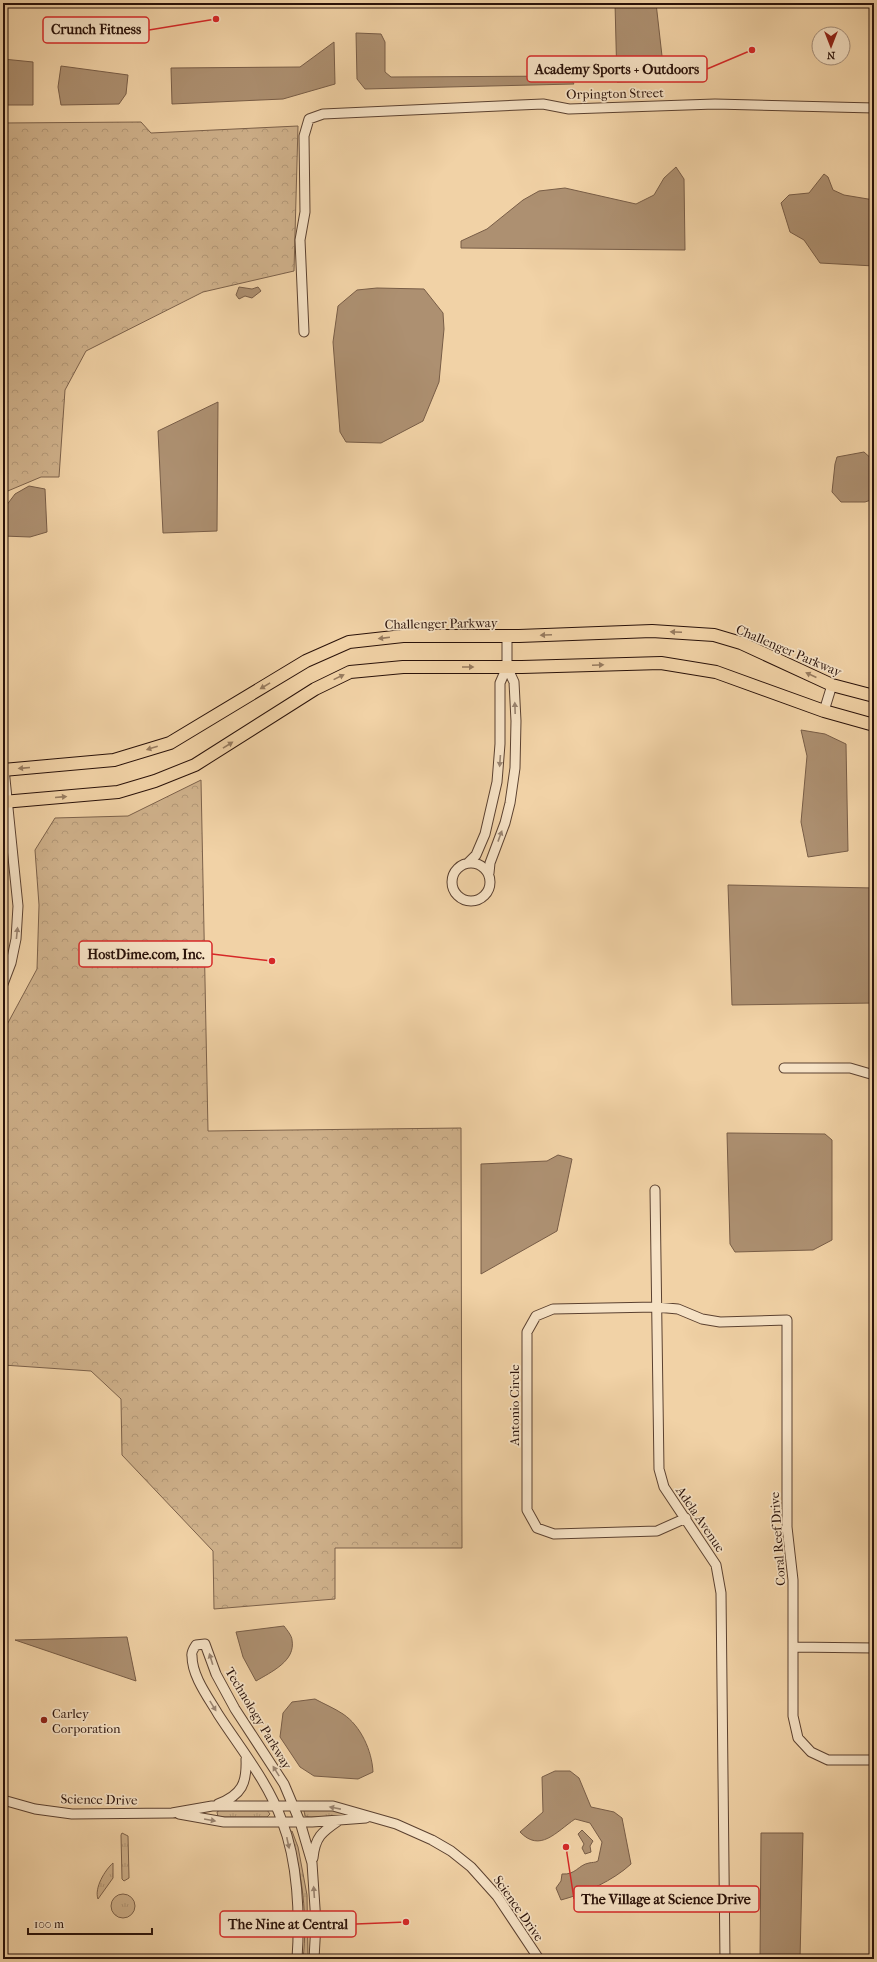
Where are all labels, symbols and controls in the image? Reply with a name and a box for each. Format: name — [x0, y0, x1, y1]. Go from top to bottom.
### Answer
callout: Crunch Fitness — [43, 17, 149, 43]
text: Crunch Fitness — [51, 21, 142, 38]
north arrow — [811, 26, 851, 66]
text: N — [826, 49, 835, 62]
callout: Academy Sports + Outdoors — [527, 56, 707, 82]
text: Academy Sports + Outdoors — [534, 61, 700, 78]
street label: Orpington Street — [566, 85, 664, 102]
street label: Challenger Parkway — [384, 615, 499, 632]
street label: Challenger Parkway — [734, 621, 845, 680]
one-way arrow — [669, 629, 682, 635]
one-way arrow — [539, 632, 552, 638]
one-way arrow — [378, 635, 390, 641]
one-way arrow — [592, 661, 604, 668]
one-way arrow — [462, 664, 475, 670]
one-way arrow — [805, 672, 816, 678]
one-way arrow — [333, 674, 345, 680]
one-way arrow — [259, 682, 271, 689]
one-way arrow — [512, 702, 519, 714]
one-way arrow — [222, 741, 234, 748]
one-way arrow — [145, 745, 157, 751]
one-way arrow — [496, 755, 503, 767]
one-way arrow — [18, 764, 30, 771]
one-way arrow — [55, 794, 67, 800]
one-way arrow — [498, 830, 504, 842]
one-way arrow — [13, 927, 20, 939]
callout: HostDime.com, Inc. — [79, 941, 212, 967]
text: HostDime.com, Inc. — [87, 946, 205, 963]
street label: Antonio Circle — [507, 1364, 522, 1447]
street label: Adela Avenue — [672, 1483, 728, 1556]
street label: Coral Reef Drive — [767, 1491, 788, 1586]
one-way arrow — [208, 1653, 214, 1665]
street label: Technology Parkway — [222, 1665, 295, 1773]
one-way arrow — [210, 1700, 217, 1712]
place label: Carley Corporation — [52, 1706, 121, 1736]
marker: Carley Corporation — [39, 1715, 49, 1725]
one-way arrow — [272, 1766, 280, 1776]
street label: Science Drive — [60, 1791, 138, 1808]
one-way arrow — [328, 1804, 341, 1810]
one-way arrow — [204, 1817, 217, 1823]
one-way arrow — [285, 1837, 291, 1849]
street label: Science Drive — [490, 1873, 547, 1945]
one-way arrow — [311, 1886, 318, 1898]
callout: The Village at Science Drive — [574, 1886, 759, 1912]
text: The Village at Science Drive — [580, 1891, 751, 1908]
scale bar — [28, 1910, 152, 1936]
callout: The Nine at Central — [220, 1911, 356, 1937]
text: The Nine at Central — [227, 1916, 348, 1933]
text: 100 m — [34, 1917, 64, 1931]

